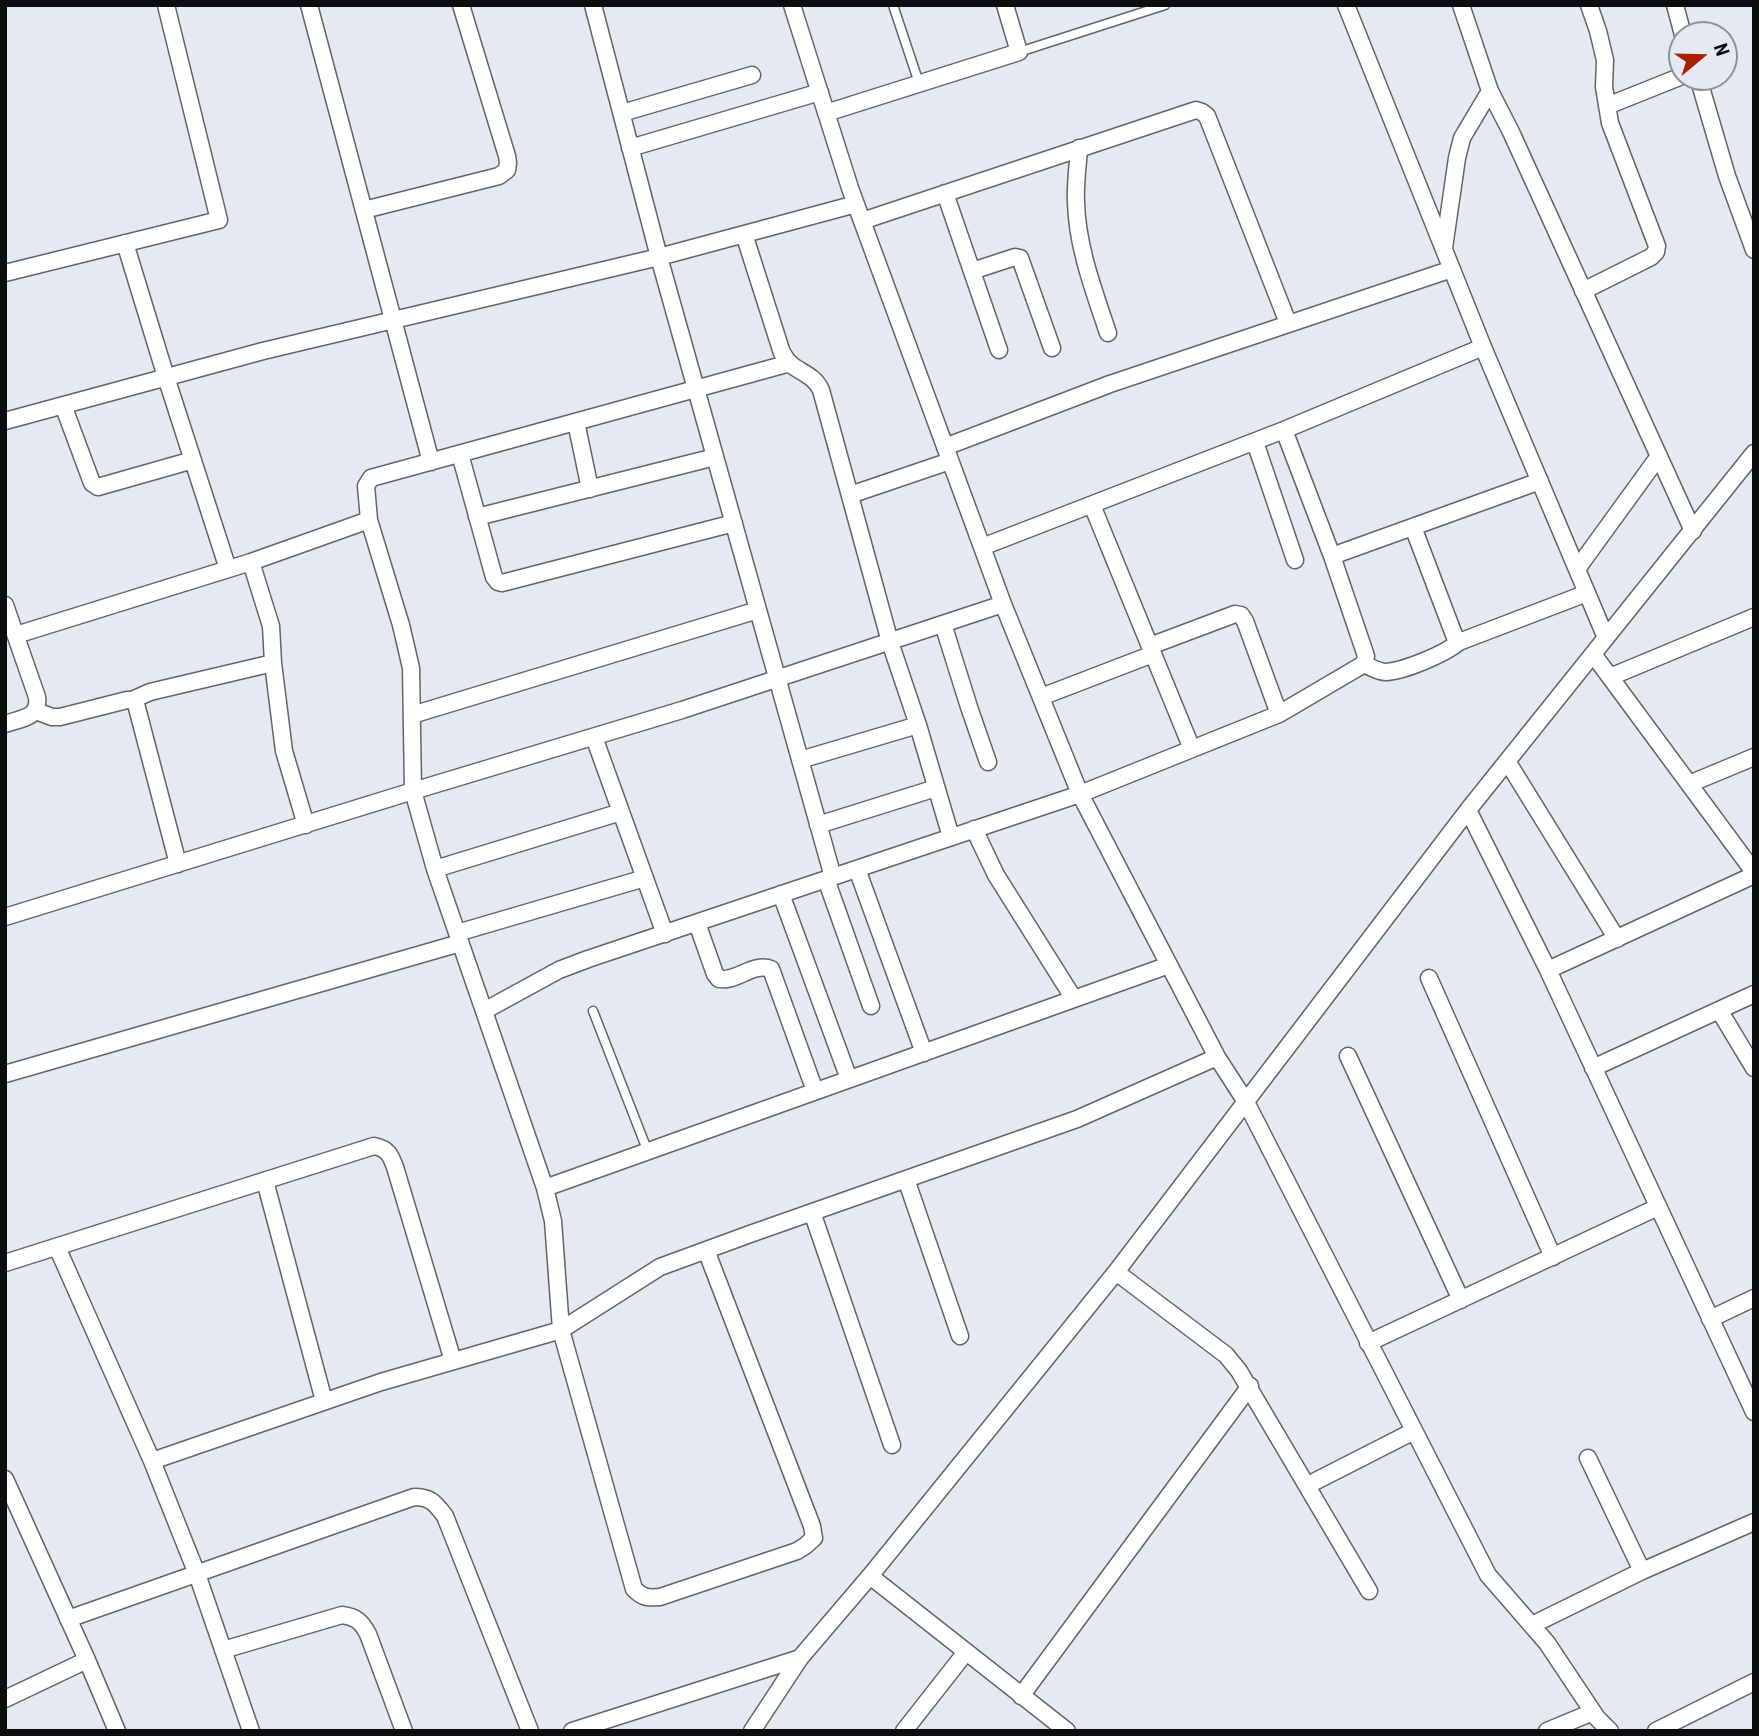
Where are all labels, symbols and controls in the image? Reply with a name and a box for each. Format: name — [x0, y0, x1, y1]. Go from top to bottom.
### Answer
north arrow — [1668, 21, 1738, 91]
text: N — [1709, 40, 1734, 59]

